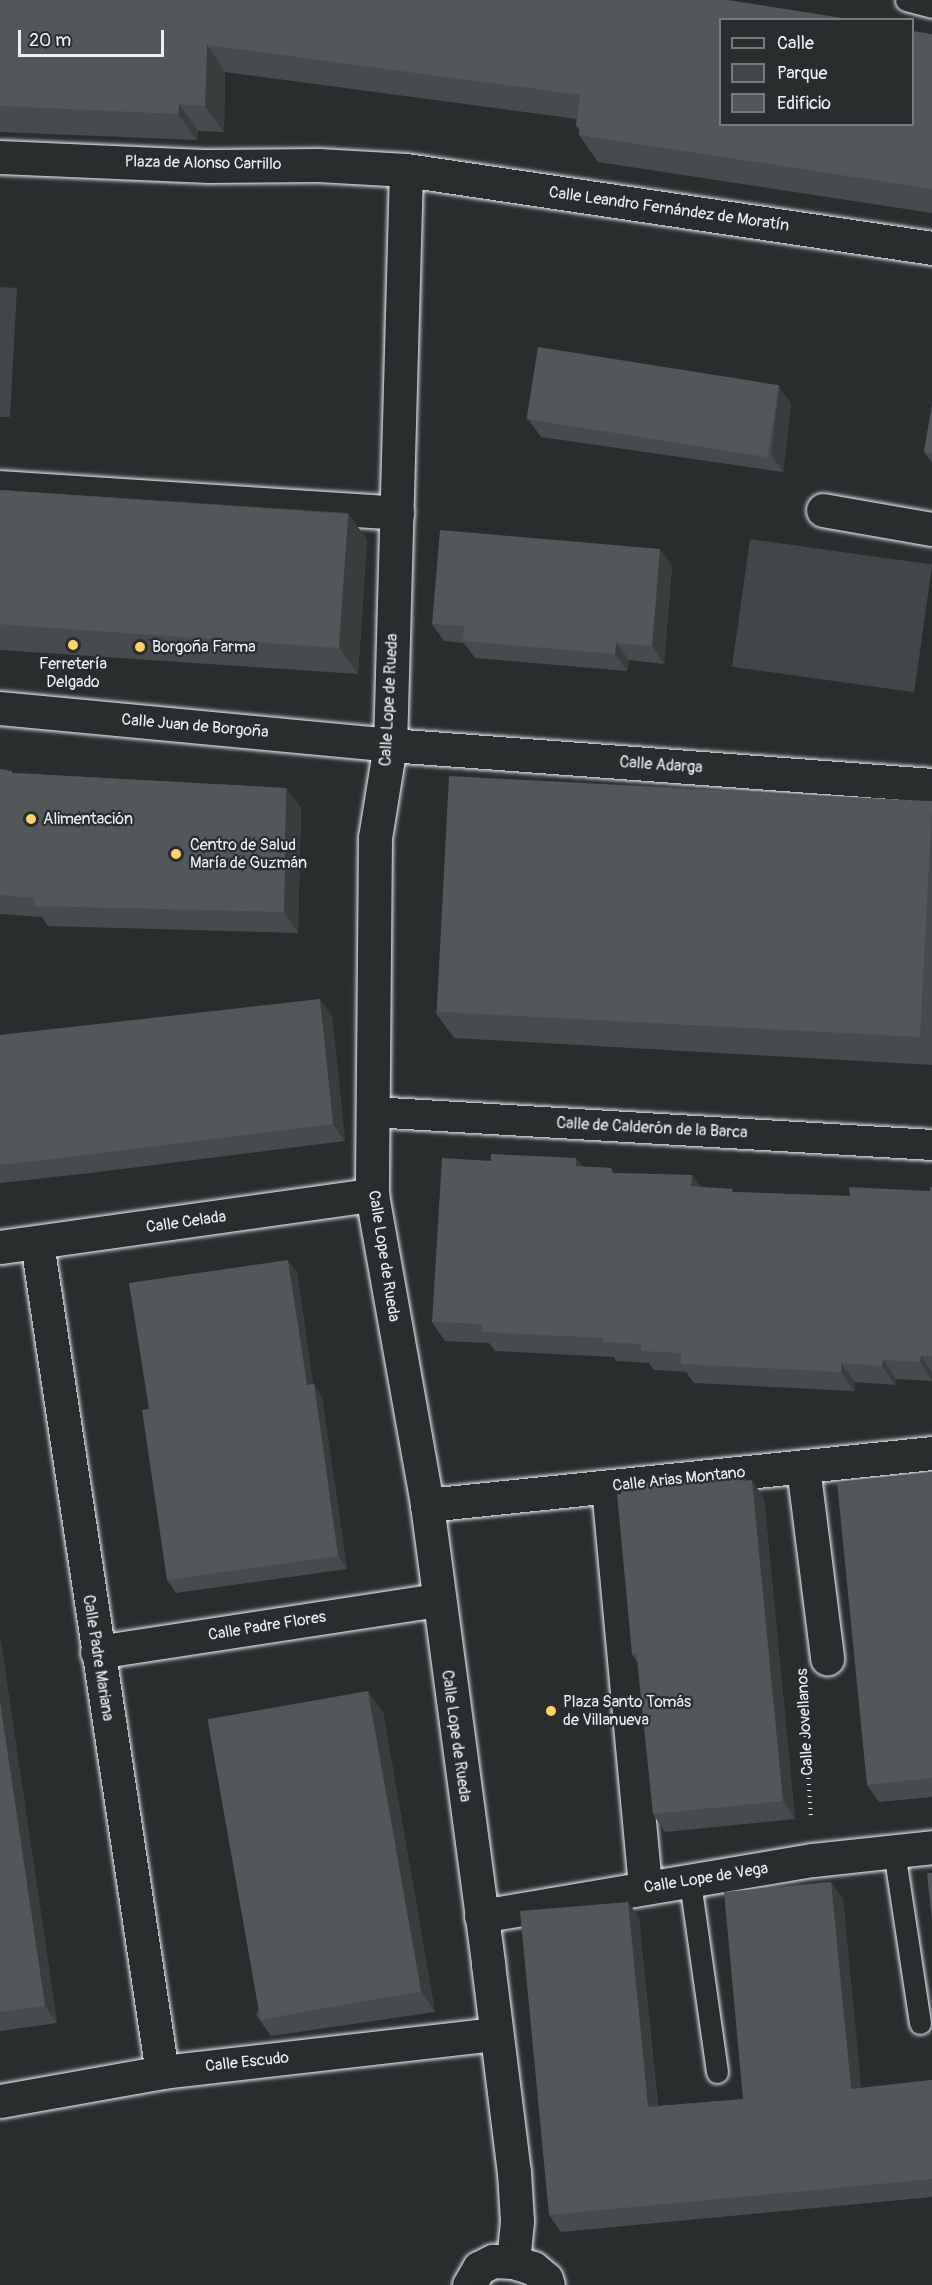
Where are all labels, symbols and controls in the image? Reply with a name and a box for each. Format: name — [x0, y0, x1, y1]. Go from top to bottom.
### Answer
scale bar — [21, 18, 166, 56]
legend — [719, 18, 914, 126]
text: 20 m — [29, 29, 71, 52]
text: Calle — [777, 32, 814, 55]
text: Parque — [777, 62, 827, 85]
text: Edificio — [777, 92, 831, 115]
street label: Plaza de Alonso Carrillo — [124, 152, 282, 174]
street label: Calle Leandro Fernández de Moratín — [548, 183, 790, 235]
street label: Calle Lope de Rueda — [376, 633, 402, 767]
place label: Borgoña Farma — [152, 637, 256, 657]
marker: Ferretería Delgado — [66, 638, 80, 652]
marker: Borgoña Farma — [133, 640, 147, 654]
place label: Ferretería Delgado — [39, 654, 107, 692]
street label: Calle Juan de Borgoña — [121, 710, 269, 742]
street label: Calle Adarga — [619, 753, 703, 777]
place label: Alimentación — [43, 809, 133, 829]
marker: Alimentación — [24, 812, 38, 826]
place label: Centro de Salud María de Guzmán — [190, 835, 307, 873]
marker: Centro de Salud María de Guzmán — [167, 845, 185, 863]
street label: Calle de Calderón de la Barca — [556, 1113, 748, 1143]
street label: Calle Lope de Rueda — [364, 1189, 404, 1323]
street label: Calle Celada — [145, 1207, 227, 1237]
street label: Calle Arias Montano — [612, 1462, 746, 1496]
street label: Calle Padre Mariana — [79, 1594, 117, 1722]
street label: Calle Padre Flores — [207, 1607, 327, 1645]
street label: Calle Jovellanos — [793, 1668, 817, 1776]
street label: Calle Lope de Rueda — [437, 1669, 475, 1803]
place label: Plaza Santo Tomás de Villanueva — [563, 1692, 691, 1730]
marker: Plaza Santo Tomás de Villanueva — [544, 1704, 558, 1718]
street label: Calle Lope de Vega — [643, 1859, 769, 1897]
street label: Calle Escudo — [204, 2048, 290, 2076]

